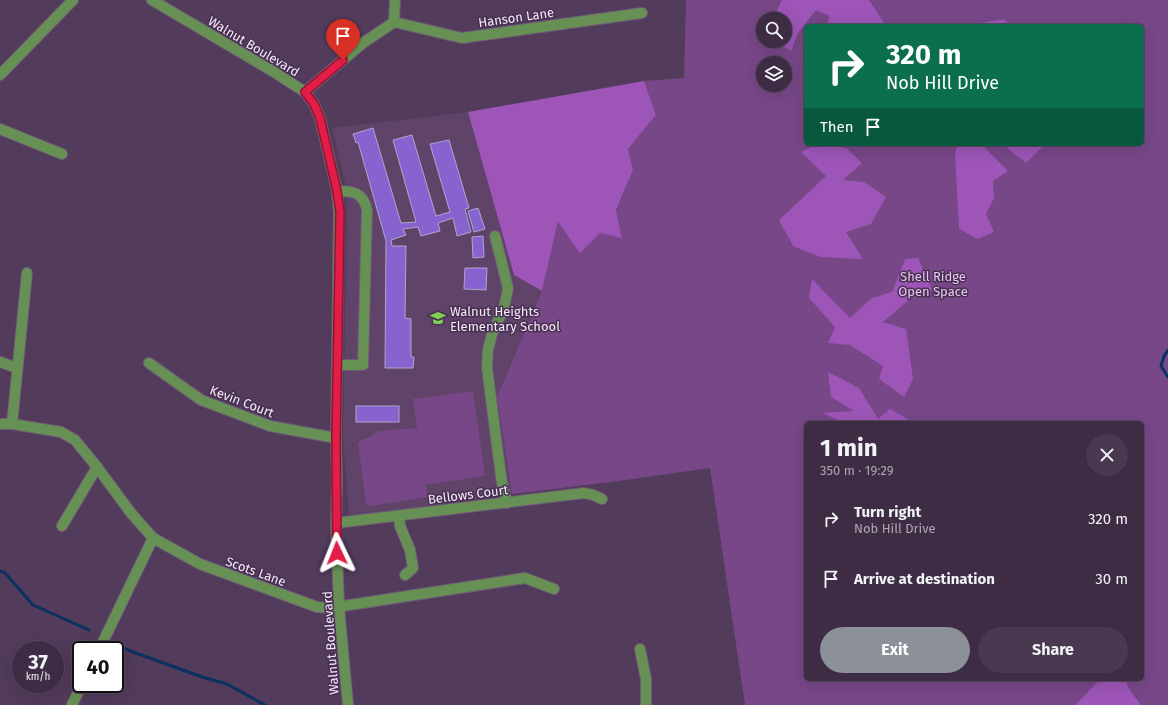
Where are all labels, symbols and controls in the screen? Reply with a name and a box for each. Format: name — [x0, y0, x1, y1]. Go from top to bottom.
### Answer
street label: Hanson Lane — [477, 5, 555, 30]
map controls — [756, 12, 792, 92]
button: search — [756, 12, 792, 48]
street label: Walnut Boulevard — [205, 13, 302, 80]
pin — [326, 19, 360, 60]
icon: arrive — [332, 25, 354, 47]
text: 320 m — [886, 38, 961, 71]
icon: right — [820, 40, 872, 92]
button: layers — [756, 56, 792, 92]
text: Nob Hill Drive — [886, 72, 999, 94]
icon: arrive — [862, 116, 884, 138]
text: Then — [820, 118, 854, 136]
park label: Shell Ridge Open Space — [898, 269, 968, 299]
place label: Walnut Heights Elementary School — [450, 304, 560, 334]
school or university icon: Walnut Heights Elementary School — [429, 309, 447, 327]
street label: Kevin Court — [208, 382, 276, 421]
text: 1 min — [820, 434, 878, 462]
button: close — [1086, 434, 1128, 476]
text: 350 m · 19:29 — [820, 463, 894, 478]
street label: Bellows Court — [427, 482, 509, 507]
text: Turn right — [854, 503, 921, 521]
icon: right — [820, 508, 842, 530]
text: 320 m — [1088, 510, 1128, 528]
text: Nob Hill Drive — [854, 521, 936, 536]
position arrow — [316, 532, 358, 574]
street label: Scots Lane — [224, 554, 288, 589]
icon: arrive — [820, 568, 842, 590]
text: Arrive at destination — [854, 570, 995, 588]
text: 30 m — [1095, 570, 1128, 588]
street label: Walnut Boulevard — [319, 591, 342, 695]
button: Exit — [820, 627, 970, 673]
button: Share — [978, 627, 1128, 673]
speed limit sign: 40 — [72, 641, 124, 693]
text: 37 — [28, 650, 48, 674]
text: km/h — [26, 671, 50, 683]

